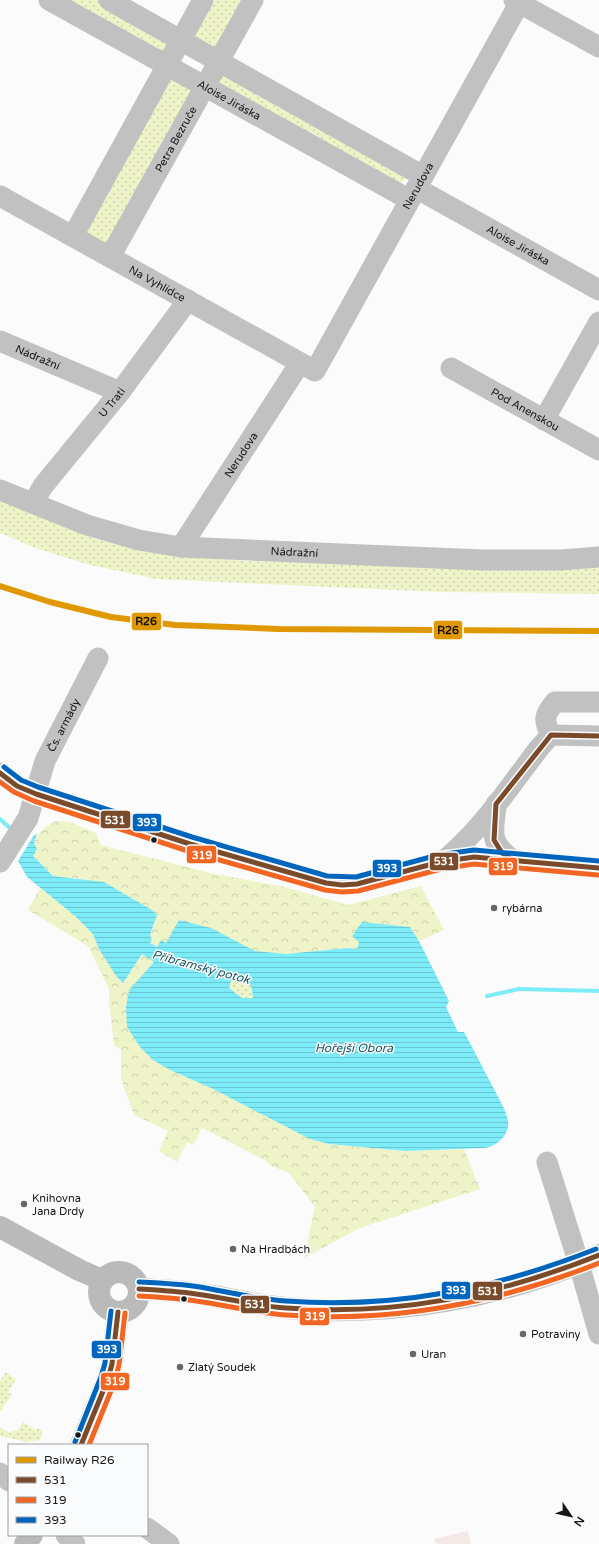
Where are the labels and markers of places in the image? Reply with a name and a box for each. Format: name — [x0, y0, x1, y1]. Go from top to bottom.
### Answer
unlabelled marker — [149, 835, 159, 845]
place label: rybárna — [502, 902, 542, 915]
marker: rybárna — [489, 903, 499, 913]
place label: Knihovna Jana Drdy — [32, 1192, 84, 1218]
marker: Knihovna Jana Drdy — [19, 1199, 29, 1209]
place label: Na Hradbách — [241, 1243, 310, 1256]
marker: Na Hradbách — [228, 1244, 238, 1254]
unlabelled marker — [179, 1294, 189, 1304]
place label: Potraviny — [531, 1328, 581, 1341]
marker: Potraviny — [518, 1329, 528, 1339]
place label: Uran — [421, 1348, 446, 1361]
marker: Uran — [408, 1349, 418, 1359]
place label: Zlatý Soudek — [188, 1361, 256, 1374]
marker: Zlatý Soudek — [175, 1362, 185, 1372]
unlabelled marker — [73, 1430, 83, 1440]

